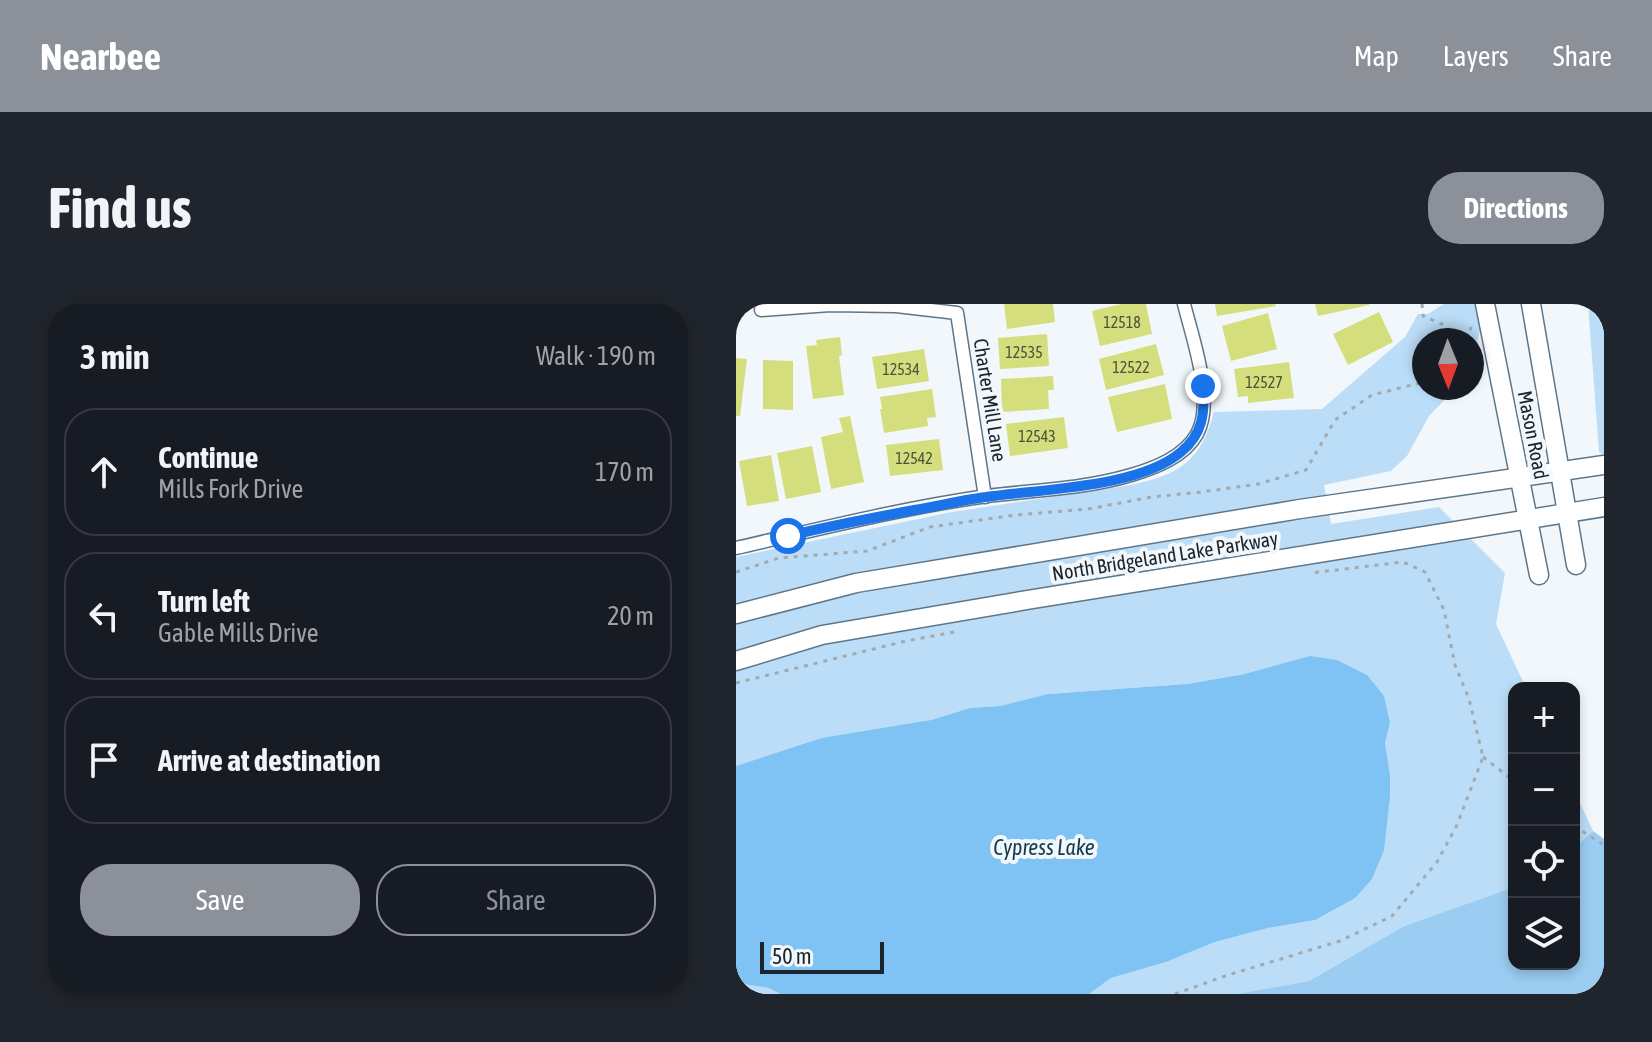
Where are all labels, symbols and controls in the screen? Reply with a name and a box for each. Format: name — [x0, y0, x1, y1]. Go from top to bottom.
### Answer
text: Nearbee — [40, 35, 161, 78]
text: Map — [1354, 40, 1399, 72]
text: Layers — [1443, 40, 1509, 72]
text: Share — [1553, 40, 1612, 72]
button: Directions — [1428, 172, 1604, 244]
text: Find us — [48, 176, 192, 240]
house number: 12518 — [1103, 313, 1141, 331]
north arrow — [1412, 328, 1484, 400]
text: 3 min — [80, 337, 149, 376]
street label: Charter Mill Lane — [969, 337, 1012, 463]
text: Walk · 190 m — [536, 341, 656, 371]
house number: 12535 — [1005, 343, 1043, 361]
house number: 12522 — [1112, 358, 1150, 376]
house number: 12534 — [882, 360, 920, 378]
route end — [1185, 368, 1221, 404]
house number: 12527 — [1245, 373, 1283, 391]
street label: Mason Road — [1514, 389, 1553, 481]
house number: 12543 — [1018, 427, 1056, 445]
text: Continue — [158, 440, 258, 474]
house number: 12542 — [895, 449, 933, 467]
icon: ahead — [82, 450, 126, 494]
text: 170 m — [595, 457, 654, 487]
text: Mills Fork Drive — [158, 474, 303, 504]
route start — [770, 518, 806, 554]
street label: North Bridgeland Lake Parkway — [1050, 526, 1279, 585]
text: Turn left — [158, 584, 250, 618]
icon: left — [82, 594, 126, 638]
text: 20 m — [607, 601, 654, 631]
text: Gable Mills Drive — [158, 618, 319, 648]
map controls — [1508, 682, 1580, 970]
button: + — [1508, 682, 1580, 754]
icon: arrive — [82, 738, 126, 782]
text: Arrive at destination — [158, 743, 380, 777]
button: − — [1508, 754, 1580, 826]
button: locate — [1508, 826, 1580, 898]
water label: Cypress Lake — [993, 834, 1095, 860]
button: Save — [80, 864, 360, 936]
button: Share — [376, 864, 656, 936]
button: layers — [1508, 898, 1580, 970]
scale bar — [760, 938, 884, 974]
text: 50 m — [772, 943, 812, 969]

